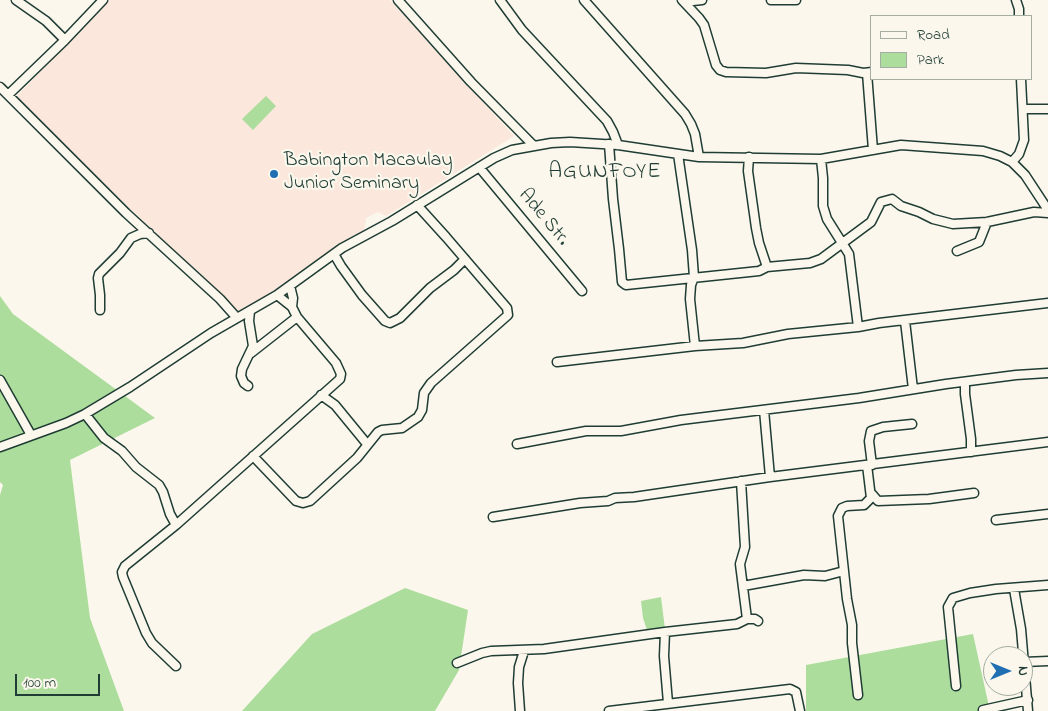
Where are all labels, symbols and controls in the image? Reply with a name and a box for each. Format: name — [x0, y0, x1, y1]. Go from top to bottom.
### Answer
legend — [870, 15, 1033, 80]
text: Road — [917, 24, 950, 46]
text: Park — [917, 49, 944, 71]
place label: Babington Macaulay Junior Seminary — [284, 150, 453, 197]
district label: AGUNFOYE — [548, 160, 662, 186]
marker: Babington Macaulay Junior Seminary — [268, 168, 280, 180]
street label: Ade Str. — [512, 184, 574, 252]
north arrow — [983, 646, 1033, 696]
scale bar — [18, 664, 102, 696]
text: N — [1012, 666, 1033, 676]
text: 100 m — [23, 672, 56, 694]

